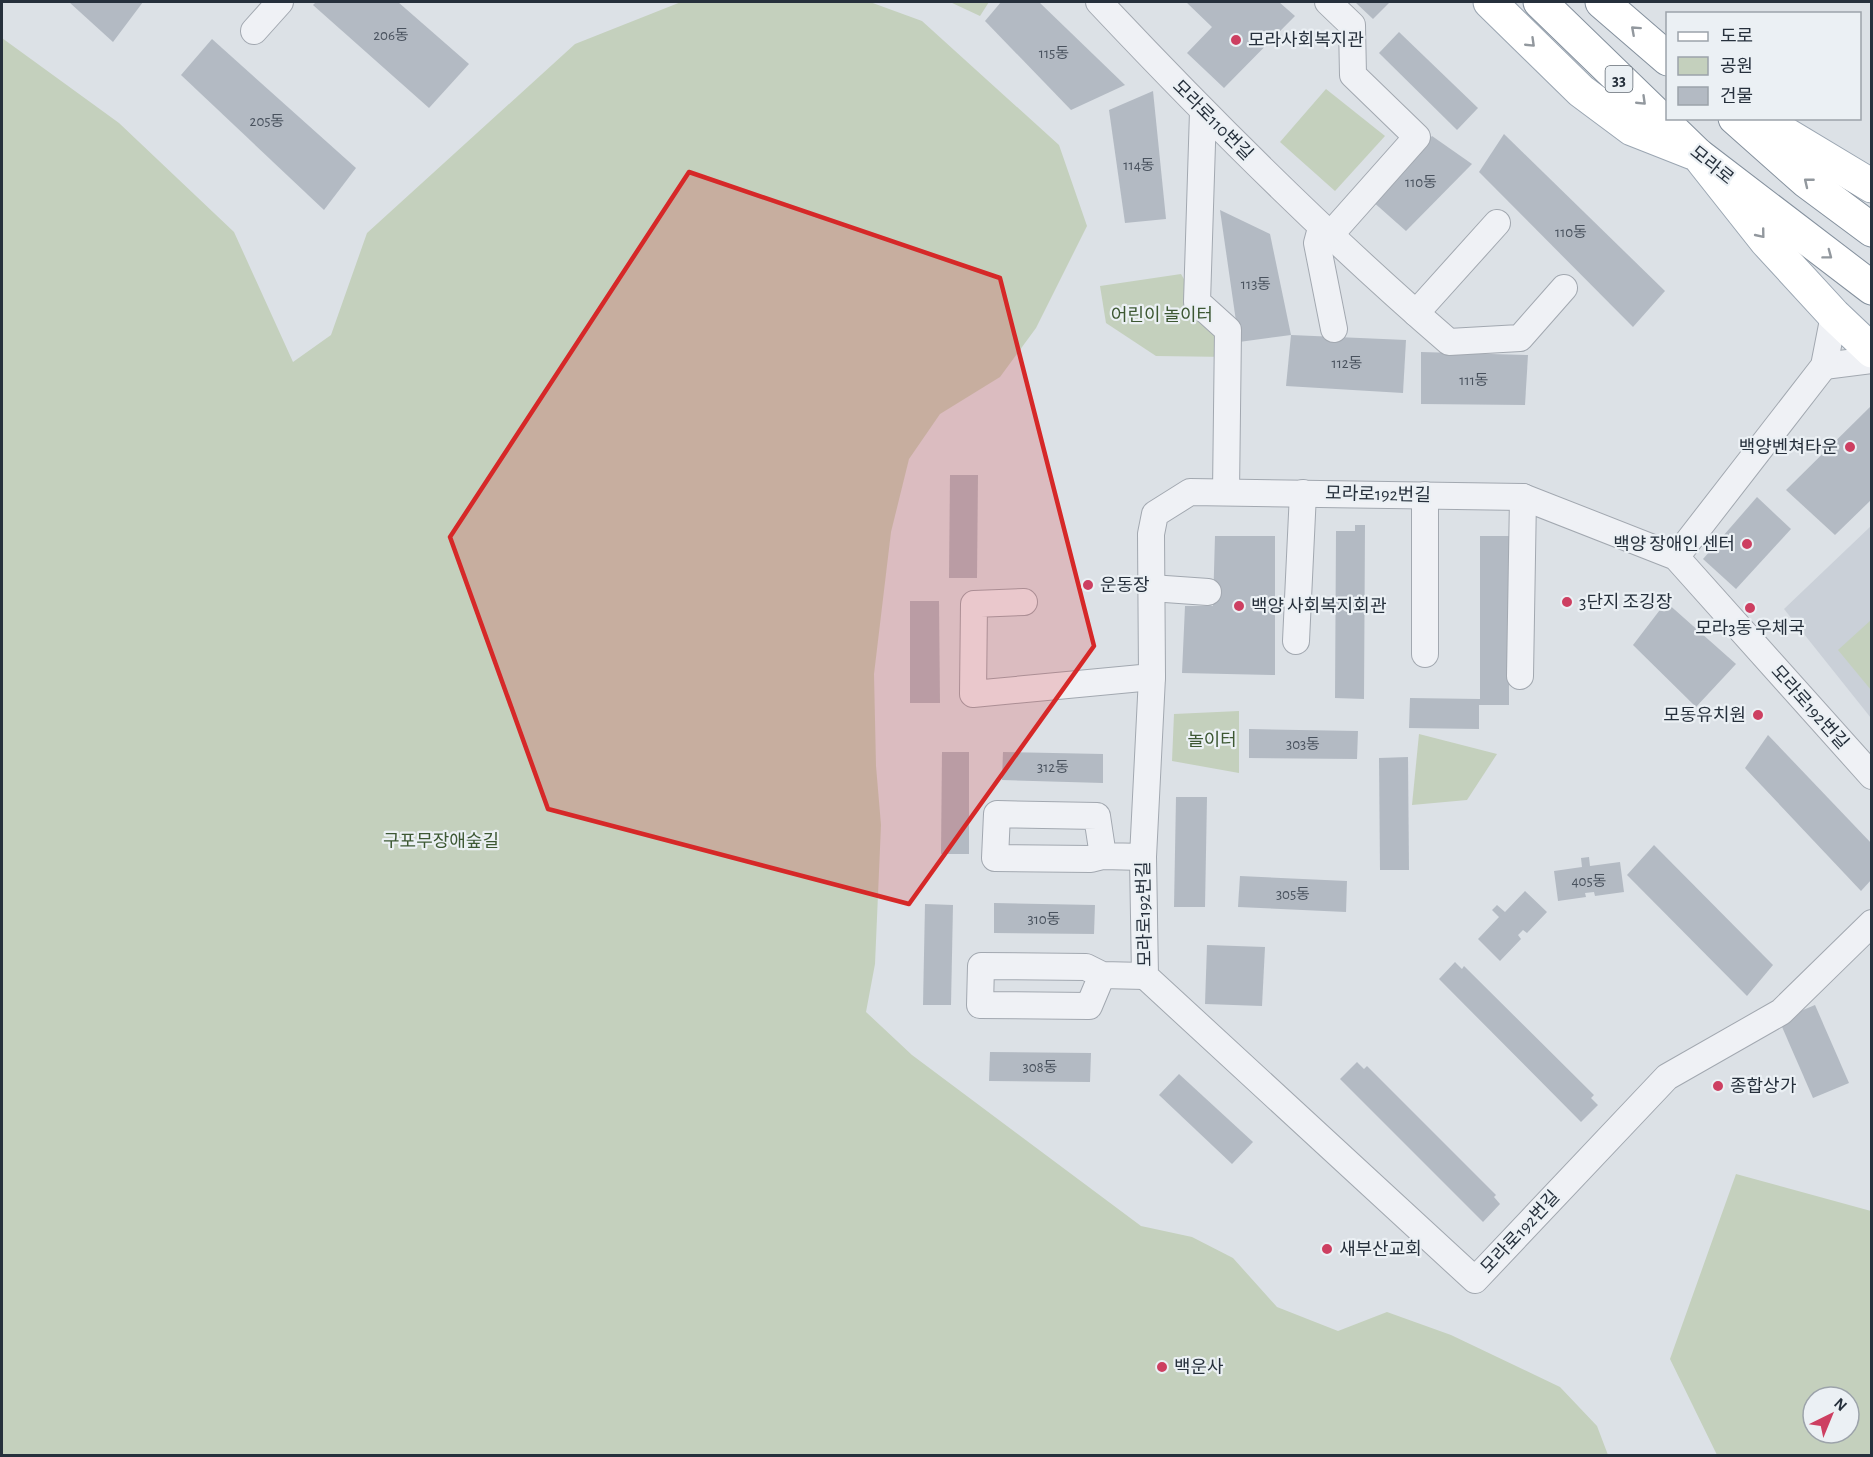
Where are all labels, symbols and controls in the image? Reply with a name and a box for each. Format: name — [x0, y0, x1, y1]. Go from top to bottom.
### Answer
legend — [1666, 12, 1861, 120]
one-way arrow — [1631, 26, 1642, 37]
house number: 206동 — [373, 28, 409, 43]
text: 도로 — [1720, 28, 1753, 46]
place label: 모라사회복지관 — [1248, 30, 1364, 50]
marker: 모라사회복지관 — [1229, 33, 1243, 47]
one-way arrow — [1525, 36, 1535, 47]
house number: 115동 — [1039, 46, 1069, 61]
text: 공원 — [1720, 57, 1753, 76]
road number: 33 — [1606, 66, 1632, 92]
street label: 모라로110번길 — [1169, 77, 1256, 164]
text: 건물 — [1720, 87, 1753, 106]
one-way arrow — [1636, 94, 1646, 105]
house number: 205동 — [250, 114, 284, 129]
street label: 모라로 — [1686, 142, 1737, 188]
house number: 114동 — [1123, 158, 1155, 173]
house number: 110동 — [1405, 175, 1437, 190]
one-way arrow — [1804, 179, 1815, 190]
house number: 110동 — [1555, 225, 1587, 240]
one-way arrow — [1753, 227, 1764, 238]
one-way arrow — [1821, 248, 1832, 259]
house number: 113동 — [1241, 277, 1271, 292]
park label: 어린이 놀이터 — [1111, 305, 1213, 325]
house number: 112동 — [1332, 356, 1362, 371]
house number: 111동 — [1459, 373, 1489, 388]
place label: 백양벤쳐타운 — [1739, 437, 1838, 457]
marker: 백양벤쳐타운 — [1843, 440, 1857, 454]
street label: 모라로192번길 — [1325, 484, 1431, 505]
place label: 백양 장애인 센터 — [1613, 534, 1735, 554]
marker: 백양 장애인 센터 — [1740, 537, 1754, 551]
place label: 운동장 — [1100, 575, 1150, 595]
marker: 운동장 — [1081, 578, 1095, 592]
place label: 3단지 조깅장 — [1579, 592, 1672, 612]
marker: 3단지 조깅장 — [1560, 595, 1574, 609]
place label: 백양 사회복지회관 — [1251, 596, 1387, 616]
marker: 백양 사회복지회관 — [1232, 599, 1246, 613]
marker: 모라3동 우체국 — [1743, 601, 1757, 615]
place label: 모라3동 우체국 — [1695, 618, 1805, 638]
street label: 모라로192번길 — [1767, 662, 1852, 753]
place label: 모동유치원 — [1663, 705, 1746, 725]
marker: 모동유치원 — [1751, 708, 1765, 722]
park label: 놀이터 — [1187, 730, 1237, 750]
house number: 303동 — [1286, 737, 1320, 752]
house number: 312동 — [1037, 760, 1069, 775]
park label: 구포무장애숲길 — [383, 831, 499, 851]
street label: 모라로192번길 — [1134, 861, 1155, 967]
house number: 405동 — [1571, 874, 1607, 889]
house number: 305동 — [1276, 887, 1310, 902]
house number: 310동 — [1027, 912, 1061, 927]
house number: 308동 — [1022, 1060, 1058, 1075]
place label: 종합상가 — [1730, 1076, 1797, 1096]
marker: 종합상가 — [1711, 1079, 1725, 1093]
street label: 모라로192번길 — [1477, 1187, 1563, 1277]
place label: 새부산교회 — [1339, 1239, 1422, 1259]
marker: 새부산교회 — [1320, 1242, 1334, 1256]
place label: 백운사 — [1174, 1357, 1224, 1377]
marker: 백운사 — [1155, 1360, 1169, 1374]
north arrow — [1801, 1385, 1861, 1445]
text: N — [1831, 1395, 1850, 1414]

